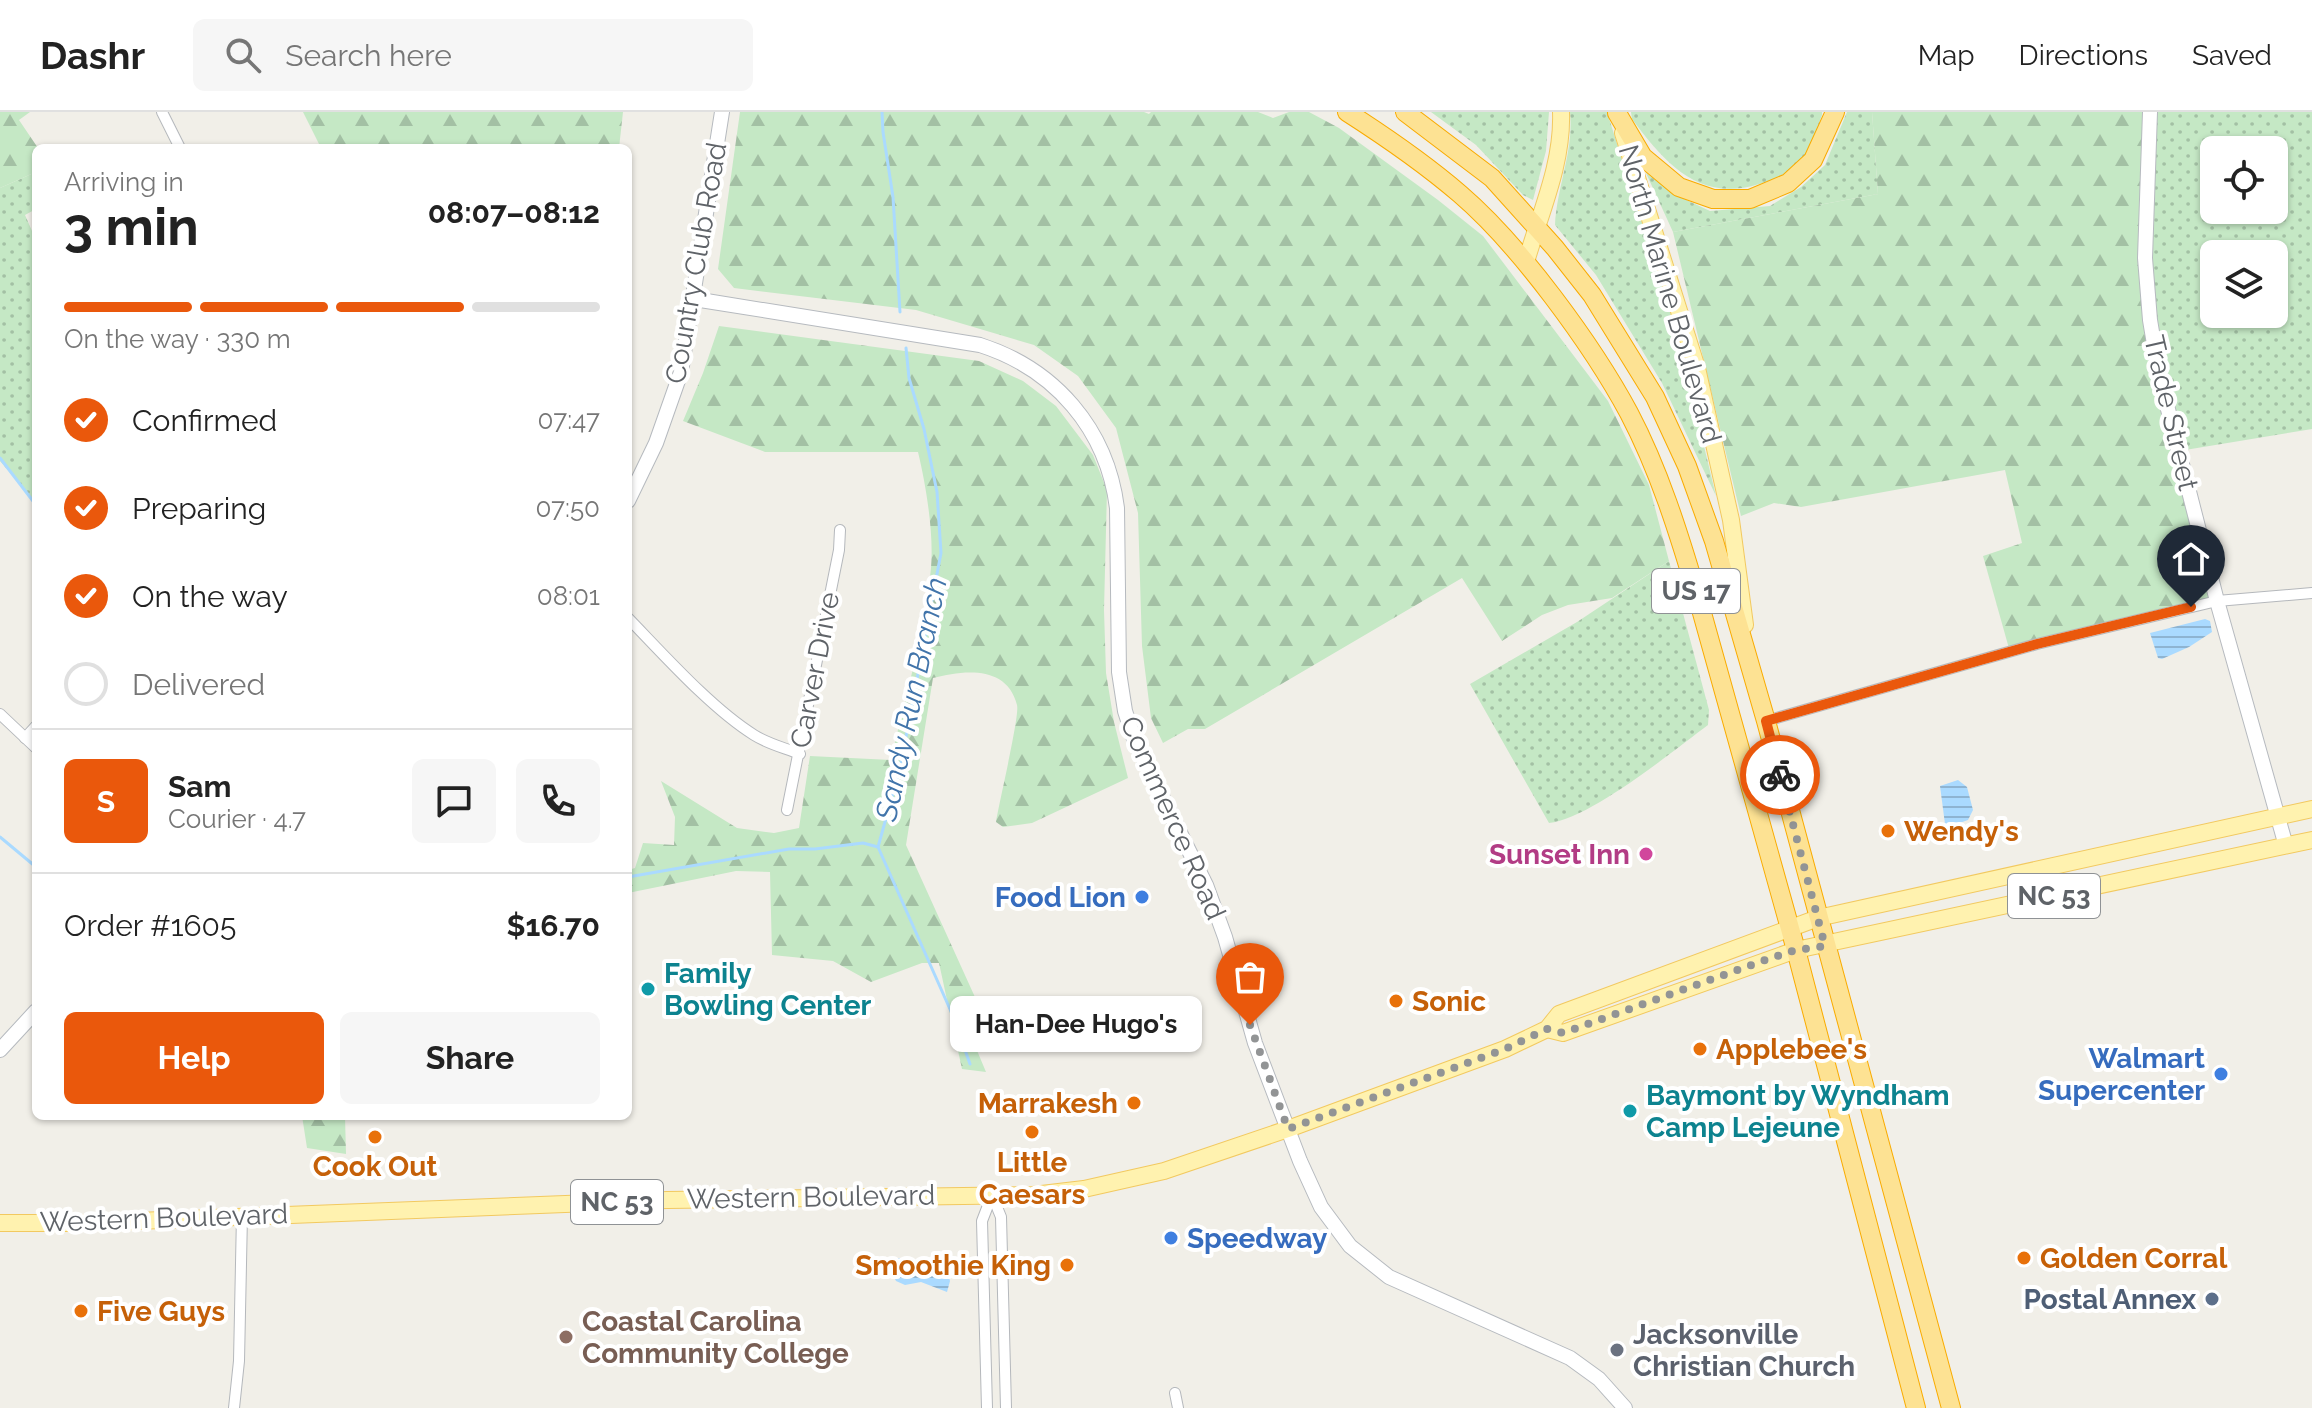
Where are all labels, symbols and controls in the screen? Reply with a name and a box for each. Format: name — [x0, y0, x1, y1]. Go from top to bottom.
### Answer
search box — [193, 19, 753, 91]
text: Dashr — [40, 33, 145, 78]
icon: search — [221, 33, 265, 77]
text: Search here — [285, 38, 452, 73]
text: Map — [1918, 39, 1975, 72]
text: Directions — [2019, 39, 2148, 72]
text: Saved — [2192, 39, 2272, 72]
map controls — [2200, 136, 2288, 328]
button: locate — [2200, 136, 2288, 224]
street label: Country Club Road — [659, 140, 733, 386]
street label: North Marine Boulevard — [1612, 141, 1728, 447]
text: Arriving in — [64, 167, 184, 197]
text: 08:07–08:12 — [428, 195, 600, 230]
text: 3 min — [64, 196, 199, 257]
button: layers — [2200, 240, 2288, 328]
text: On the way · 330 m — [64, 324, 291, 354]
street label: Trade Street — [2137, 332, 2205, 494]
icon: check — [64, 398, 108, 442]
text: Confirmed — [132, 403, 277, 438]
text: 07:47 — [538, 405, 600, 435]
icon: check — [64, 486, 108, 530]
text: Preparing — [132, 491, 266, 526]
text: 07:50 — [535, 493, 600, 523]
pin — [2157, 525, 2225, 607]
icon: home — [2169, 537, 2213, 581]
road number: US 17 — [1652, 569, 1740, 613]
icon: check — [64, 574, 108, 618]
water label: Sandy Run Branch — [868, 574, 954, 825]
text: On the way — [132, 579, 288, 614]
text: 08:01 — [537, 581, 600, 611]
street label: Carver Drive — [784, 589, 846, 751]
text: Delivered — [132, 667, 265, 702]
street label: Commerce Road — [1113, 711, 1233, 925]
courier — [1740, 735, 1820, 815]
icon: bike — [1758, 753, 1802, 797]
button: chat — [412, 759, 496, 843]
button: phone — [516, 759, 600, 843]
text: Sam — [168, 769, 231, 804]
text: S — [97, 784, 115, 819]
text: Courier · 4.7 — [168, 804, 306, 834]
place label: Wendy's — [1904, 815, 2019, 848]
marker: Wendy's — [1879, 822, 1897, 840]
place label: Sunset Inn — [1489, 838, 1630, 871]
marker: Sunset Inn — [1637, 845, 1655, 863]
road number: NC 53 — [2008, 874, 2100, 918]
place label: Food Lion — [995, 881, 1126, 914]
marker: Food Lion — [1133, 888, 1151, 906]
text: Order #1605 — [64, 908, 236, 943]
text: $16.70 — [507, 908, 600, 943]
pin — [1216, 943, 1284, 1025]
icon: bag — [1228, 955, 1272, 999]
place label: Family Bowling Center — [664, 957, 871, 1022]
marker: Family Bowling Center — [639, 980, 657, 998]
place label: Sonic — [1412, 985, 1486, 1018]
marker: Sonic — [1387, 992, 1405, 1010]
callout: Han-Dee Hugo's — [950, 997, 1202, 1053]
text: Han-Dee Hugo's — [975, 1009, 1177, 1039]
button: Help — [64, 1012, 324, 1104]
button: Share — [340, 1012, 600, 1104]
place label: Applebee's — [1716, 1033, 1867, 1066]
marker: Applebee's — [1691, 1040, 1709, 1058]
place label: Walmart Supercenter — [2038, 1042, 2205, 1107]
marker: Walmart Supercenter — [2212, 1065, 2230, 1083]
place label: Baymont by Wyndham Camp Lejeune — [1646, 1079, 1950, 1144]
place label: Marrakesh — [978, 1087, 1118, 1120]
marker: Marrakesh — [1125, 1094, 1143, 1112]
marker: Baymont by Wyndham Camp Lejeune — [1621, 1102, 1639, 1120]
marker: Little Caesars — [1023, 1123, 1041, 1141]
marker: Cook Out — [366, 1128, 384, 1146]
place label: Little Caesars — [979, 1146, 1085, 1211]
place label: Cook Out — [313, 1150, 438, 1183]
street label: Western Boulevard — [686, 1178, 936, 1216]
road number: NC 53 — [571, 1180, 663, 1224]
street label: Western Boulevard — [39, 1197, 289, 1239]
place label: Speedway — [1187, 1222, 1328, 1255]
marker: Speedway — [1162, 1229, 1180, 1247]
place label: Golden Corral — [2040, 1242, 2227, 1275]
place label: Smoothie King — [855, 1249, 1051, 1282]
marker: Golden Corral — [2015, 1249, 2033, 1267]
marker: Smoothie King — [1058, 1256, 1076, 1274]
place label: Postal Annex — [2024, 1283, 2196, 1316]
marker: Postal Annex — [2203, 1290, 2221, 1308]
place label: Five Guys — [97, 1295, 225, 1328]
marker: Five Guys — [72, 1302, 90, 1320]
place label: Coastal Carolina Community College — [582, 1305, 849, 1370]
place label: Jacksonville Christian Church — [1633, 1318, 1855, 1383]
marker: Coastal Carolina Community College — [557, 1328, 575, 1346]
marker: Jacksonville Christian Church — [1608, 1341, 1626, 1359]

